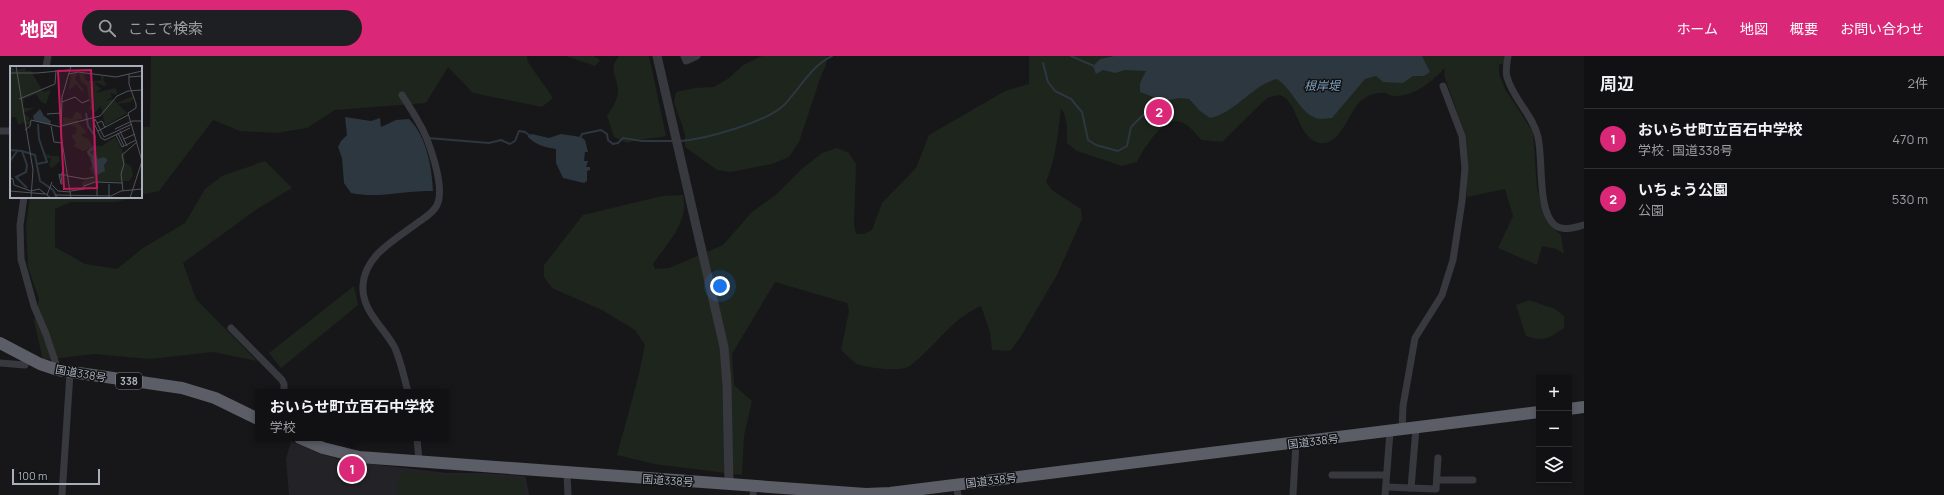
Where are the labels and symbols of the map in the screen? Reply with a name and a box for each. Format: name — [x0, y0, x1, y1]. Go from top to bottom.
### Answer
inset map — [10, 66, 142, 198]
water label: 根岸堤 — [1304, 77, 1342, 94]
pin: 2 — [1146, 97, 1172, 127]
your location — [710, 276, 730, 296]
street label: 国道338号 — [54, 361, 108, 385]
road number: 338 — [116, 373, 142, 389]
street label: 国道338号 — [1286, 430, 1340, 452]
pin: 1 — [339, 454, 365, 484]
scale bar — [12, 467, 100, 486]
street label: 国道338号 — [964, 469, 1018, 491]
street label: 国道338号 — [642, 471, 694, 489]

